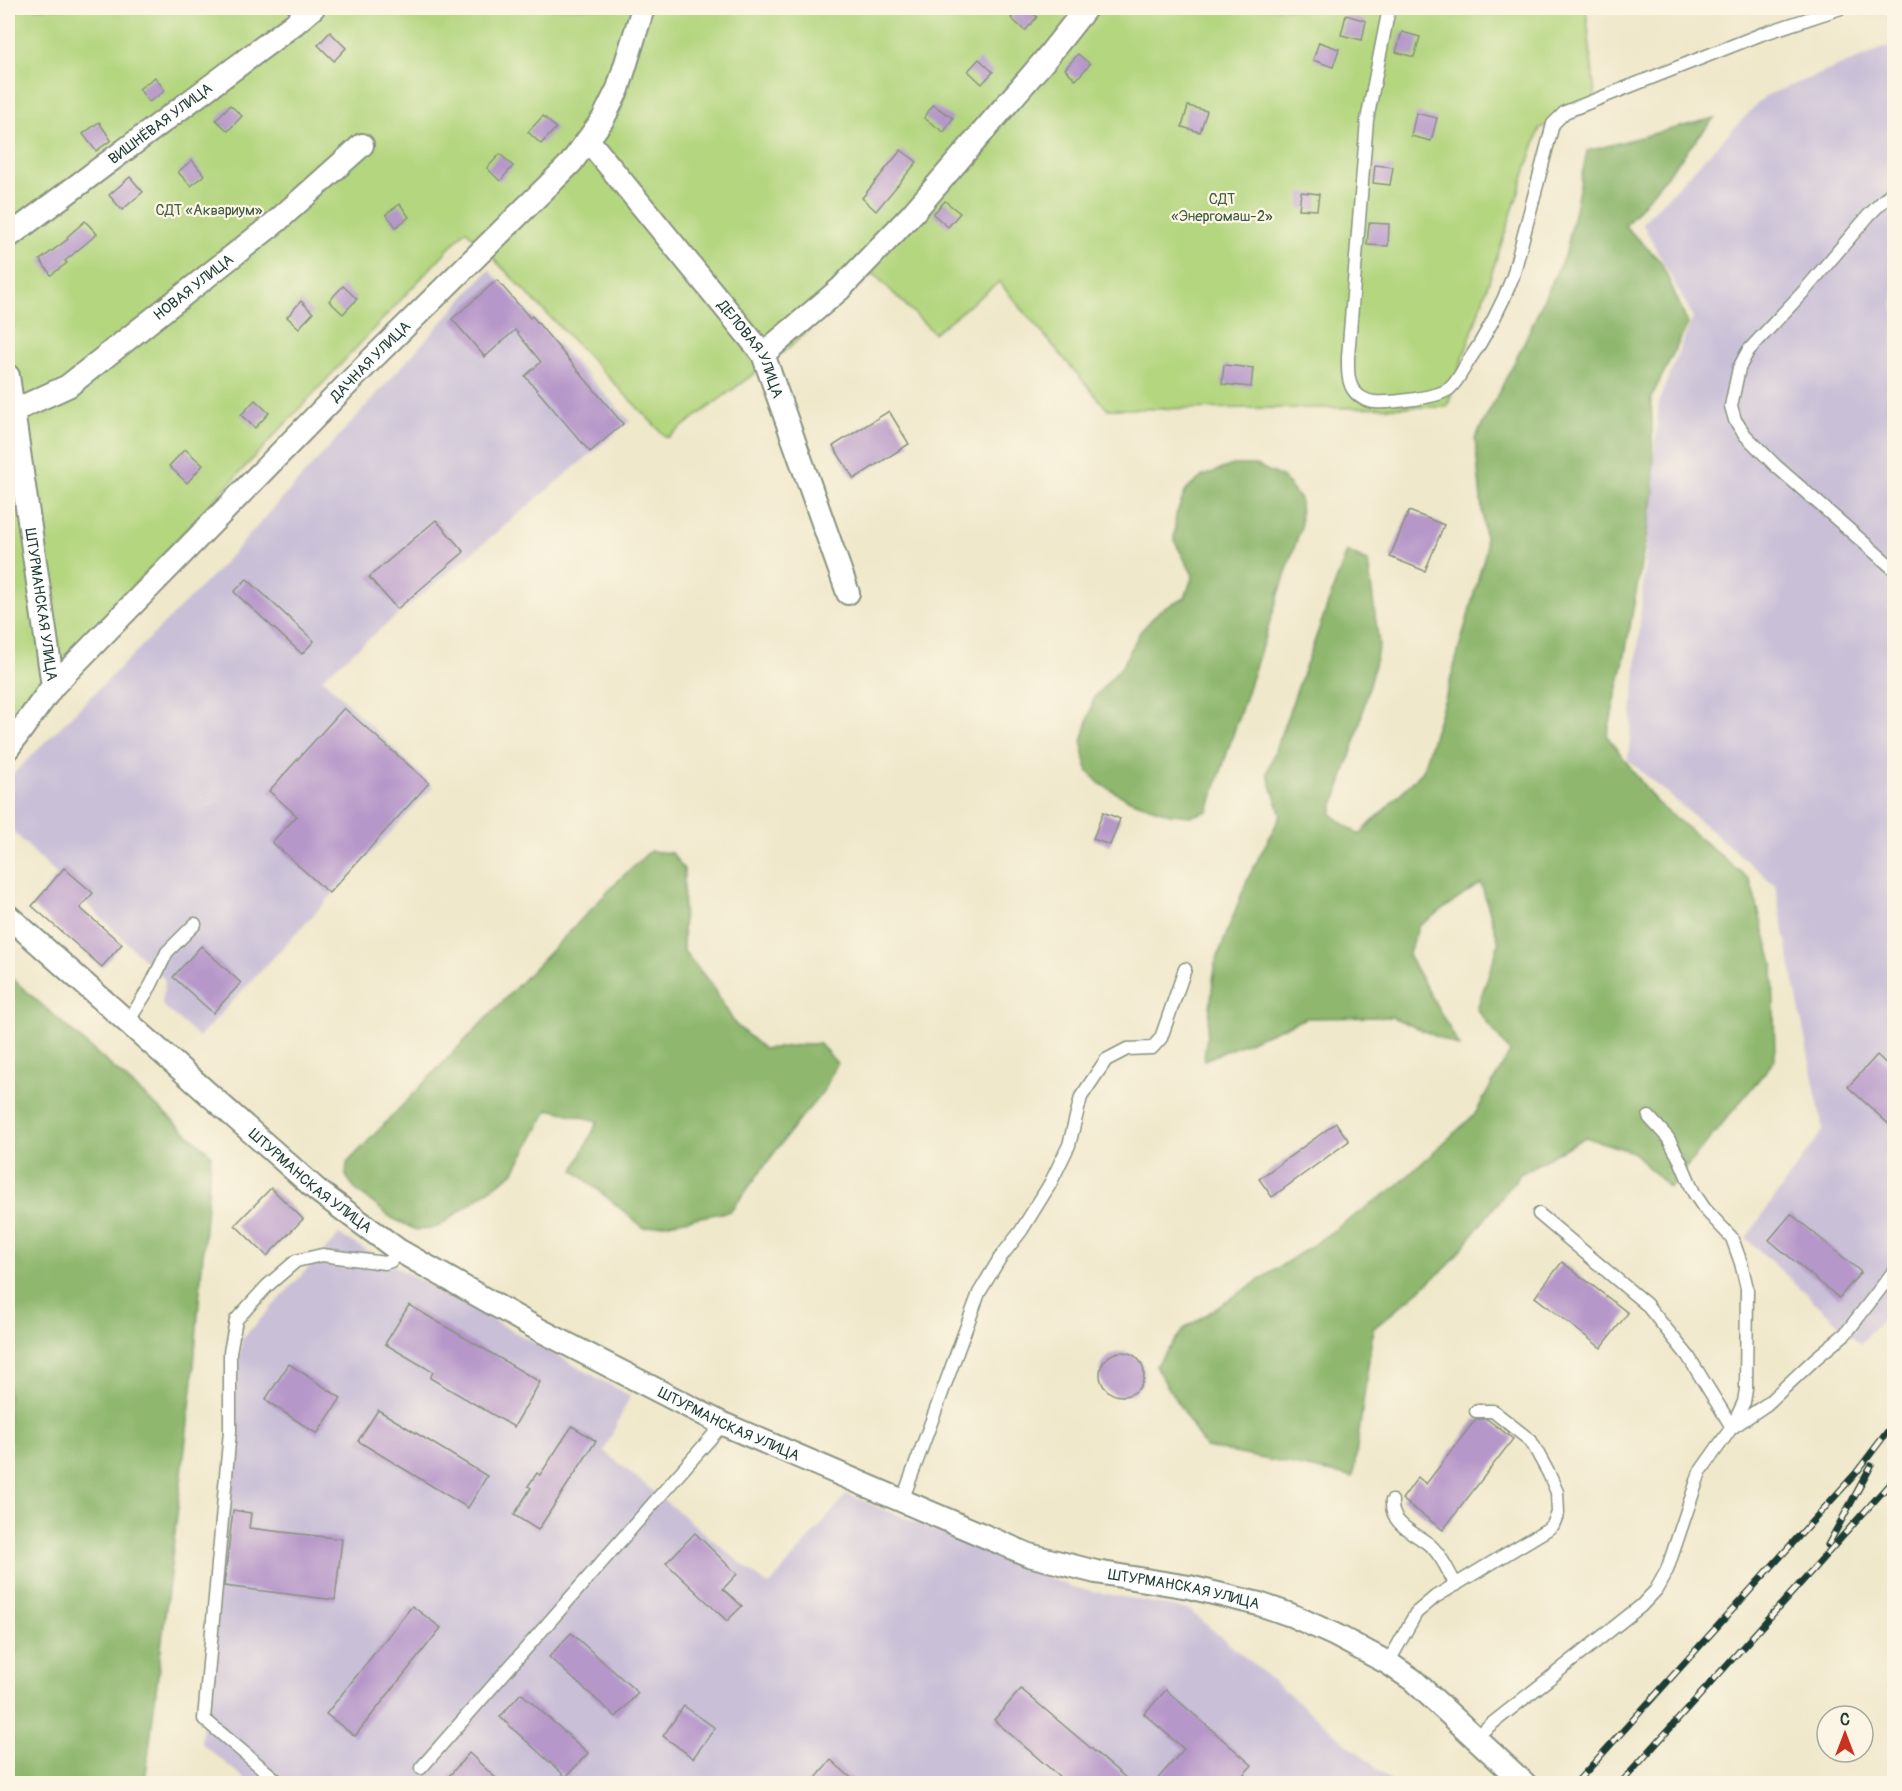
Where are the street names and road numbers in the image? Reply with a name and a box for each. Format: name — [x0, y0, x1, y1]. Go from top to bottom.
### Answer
street label: ВИШНЁВАЯ УЛИЦА — [105, 78, 216, 168]
street label: НОВАЯ УЛИЦА — [149, 250, 237, 325]
street label: ДЕЛОВАЯ УЛИЦА — [713, 295, 787, 401]
street label: ДАЧНАЯ УЛИЦА — [325, 317, 415, 406]
street label: ШТУРМАНСКАЯ УЛИЦА — [21, 527, 62, 683]
street label: ШТУРМАНСКАЯ УЛИЦА — [245, 1124, 376, 1237]
street label: ШТУРМАНСКАЯ УЛИЦА — [655, 1383, 803, 1465]
street label: ШТУРМАНСКАЯ УЛИЦА — [1107, 1565, 1262, 1613]

